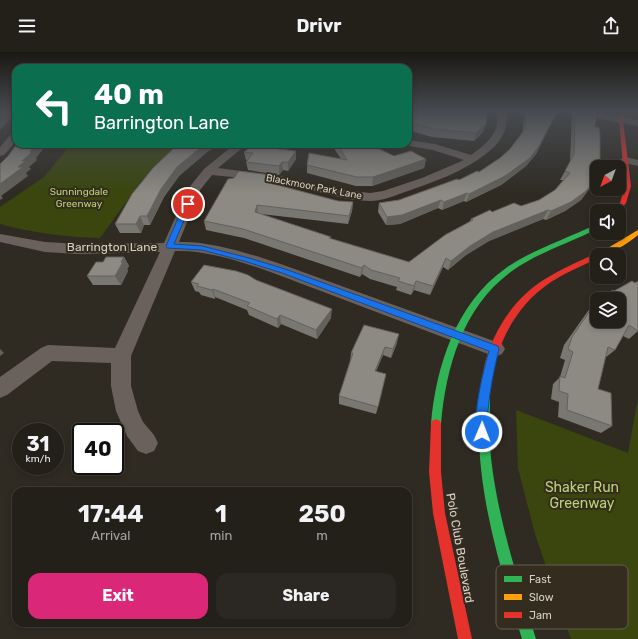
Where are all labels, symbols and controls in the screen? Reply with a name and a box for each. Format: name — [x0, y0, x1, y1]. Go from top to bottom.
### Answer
icon: menu — [16, 15, 38, 37]
text: Drivr — [296, 15, 342, 37]
icon: share — [600, 15, 622, 37]
text: 40 m — [94, 78, 164, 111]
icon: left — [28, 80, 80, 132]
text: Barrington Lane — [94, 112, 229, 134]
north arrow — [590, 160, 626, 196]
map controls — [590, 160, 626, 328]
street label: Blackmoor Park Lane — [265, 172, 363, 202]
park label: Sunningdale Greenway — [50, 186, 109, 210]
pin — [171, 187, 205, 221]
icon: arrive — [177, 193, 199, 215]
button: sound — [590, 204, 626, 240]
street label: Barrington Lane — [67, 240, 157, 254]
button: search — [590, 248, 626, 284]
button: layers — [590, 292, 626, 328]
position arrow — [461, 411, 503, 453]
speed limit sign: 40 — [72, 423, 124, 475]
text: 31 — [27, 432, 49, 456]
text: km/h — [26, 453, 50, 465]
park label: Shaker Run Greenway — [545, 479, 619, 512]
street label: Polo Club Boulevard — [443, 492, 477, 604]
text: 17:44 — [78, 500, 144, 528]
text: 1 — [215, 500, 227, 528]
text: 250 — [298, 500, 346, 528]
text: Arrival — [91, 528, 130, 543]
text: min — [210, 528, 232, 543]
text: m — [316, 528, 328, 543]
legend — [496, 565, 628, 629]
button: Exit — [28, 573, 208, 619]
button: Share — [216, 573, 396, 619]
text: Fast — [529, 573, 552, 586]
text: Slow — [529, 591, 554, 604]
text: Jam — [529, 609, 552, 622]

